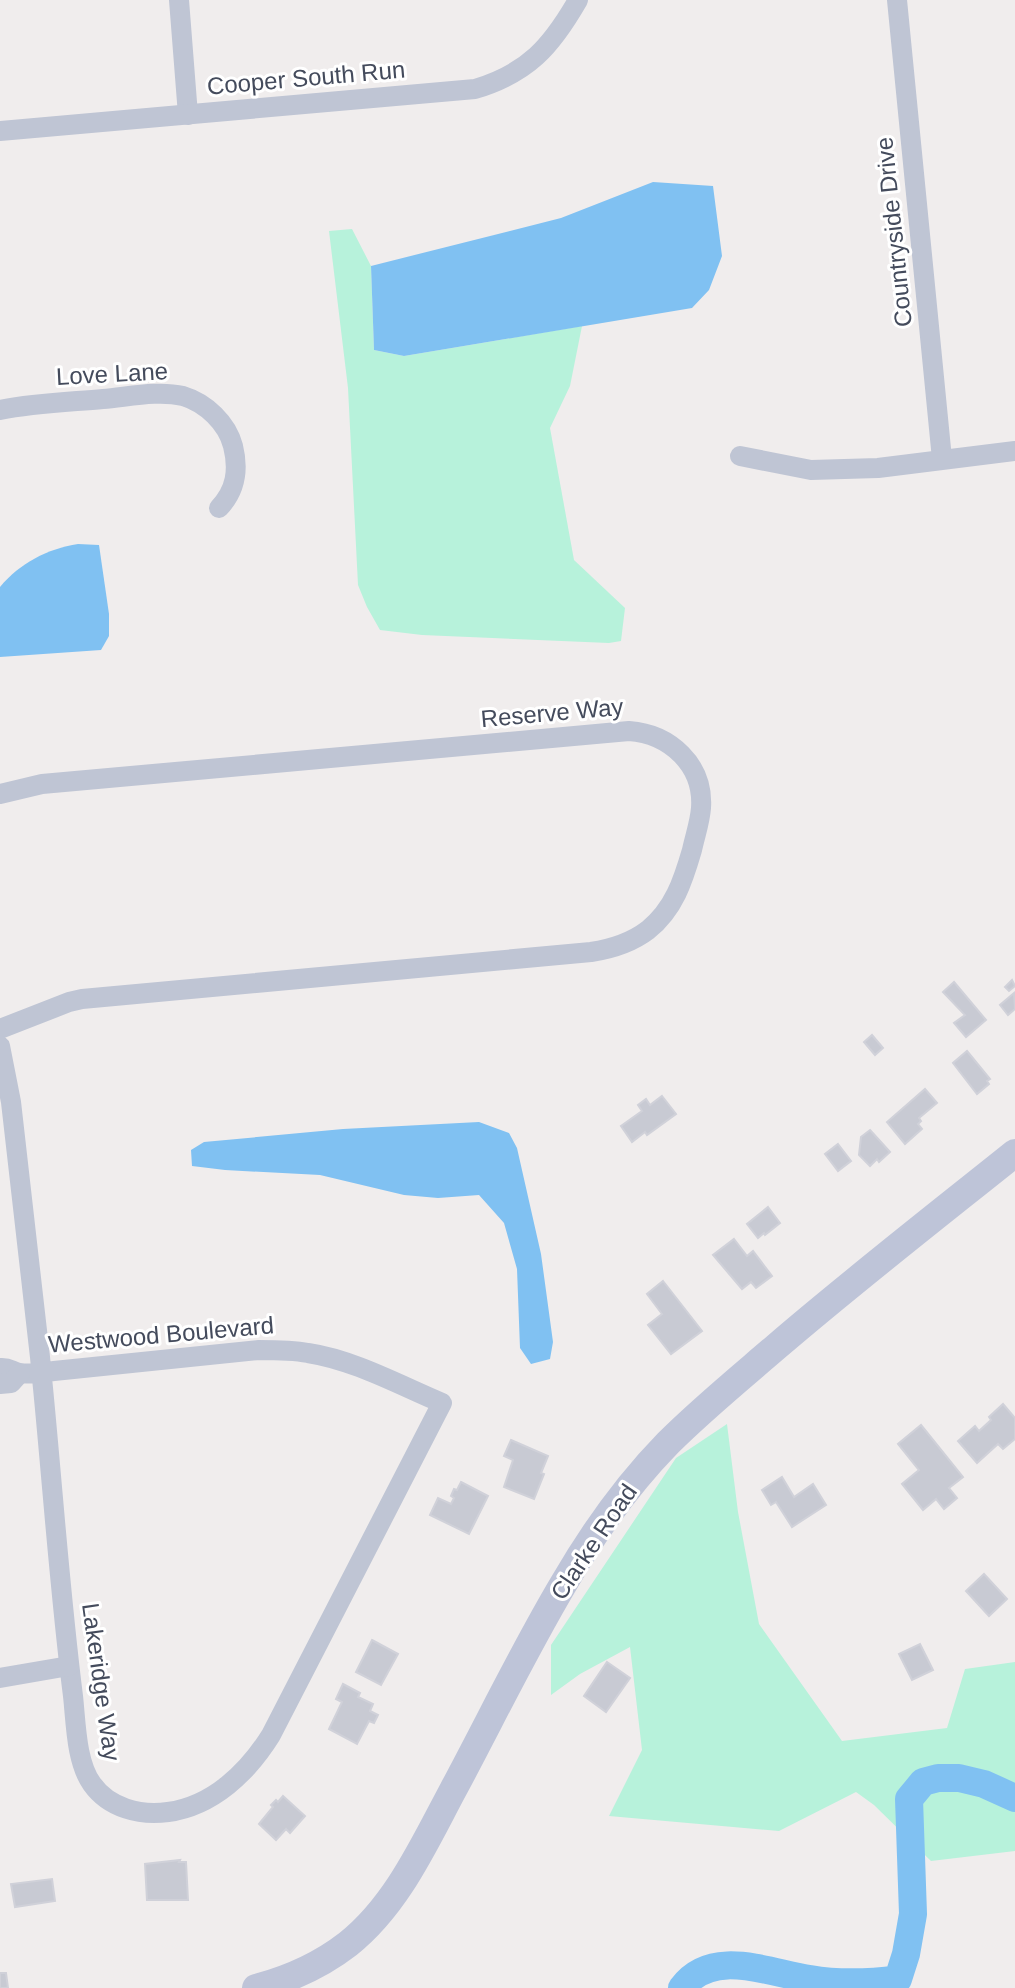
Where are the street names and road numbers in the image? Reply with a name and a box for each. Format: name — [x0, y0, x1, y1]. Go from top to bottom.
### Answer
street label: Cooper South Run — [206, 55, 406, 100]
street label: Countryside Drive — [870, 136, 917, 328]
street label: Love Lane — [55, 357, 169, 390]
street label: Reserve Way — [479, 693, 624, 732]
street label: Westwood Boulevard — [47, 1311, 275, 1358]
street label: Clarke Road — [545, 1479, 642, 1605]
street label: Lakeridge Way — [77, 1601, 126, 1763]

